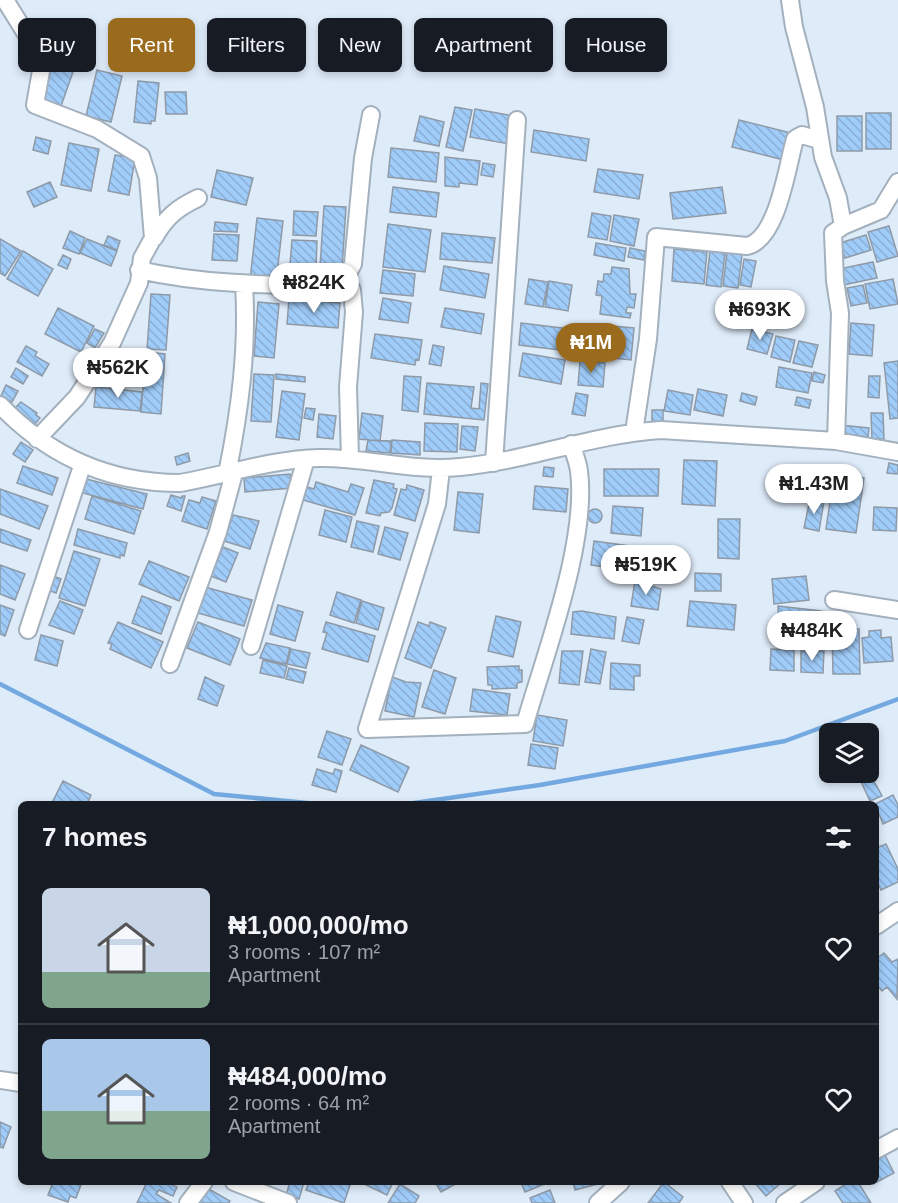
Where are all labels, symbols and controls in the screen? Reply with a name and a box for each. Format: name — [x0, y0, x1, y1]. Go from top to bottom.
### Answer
chip: Buy — [18, 18, 96, 72]
chip: Rent — [108, 18, 195, 72]
chip: Filters — [207, 18, 306, 72]
chip: New — [318, 18, 402, 72]
chip: Apartment — [414, 18, 553, 72]
chip: House — [565, 18, 667, 72]
pin: ₦824K — [272, 263, 356, 314]
text: ₦824K — [283, 271, 345, 293]
pin: ₦693K — [718, 290, 802, 341]
text: ₦693K — [729, 298, 791, 320]
pin: ₦1M — [562, 323, 620, 374]
text: ₦1M — [570, 331, 612, 353]
pin: ₦562K — [76, 348, 160, 399]
text: ₦562K — [87, 356, 149, 378]
pin: ₦1.43M — [765, 464, 863, 515]
text: ₦1.43M — [779, 472, 849, 494]
pin: ₦519K — [604, 545, 688, 596]
text: ₦519K — [615, 553, 677, 575]
pin: ₦484K — [770, 611, 854, 662]
text: ₦484K — [781, 619, 843, 641]
map controls — [819, 723, 879, 783]
button: layers — [819, 723, 879, 783]
icon: filters — [822, 821, 855, 854]
text: 7 homes — [42, 822, 148, 852]
text: ₦1,000,000/mo — [228, 910, 409, 940]
icon: home — [90, 912, 162, 984]
icon: heart — [822, 932, 855, 965]
text: 3 rooms · 107 m² — [228, 941, 380, 963]
text: Apartment — [228, 964, 320, 986]
text: ₦484,000/mo — [228, 1061, 387, 1091]
icon: home — [90, 1063, 162, 1135]
icon: heart — [822, 1083, 855, 1116]
text: 2 rooms · 64 m² — [228, 1092, 369, 1114]
text: Apartment — [228, 1115, 320, 1137]

